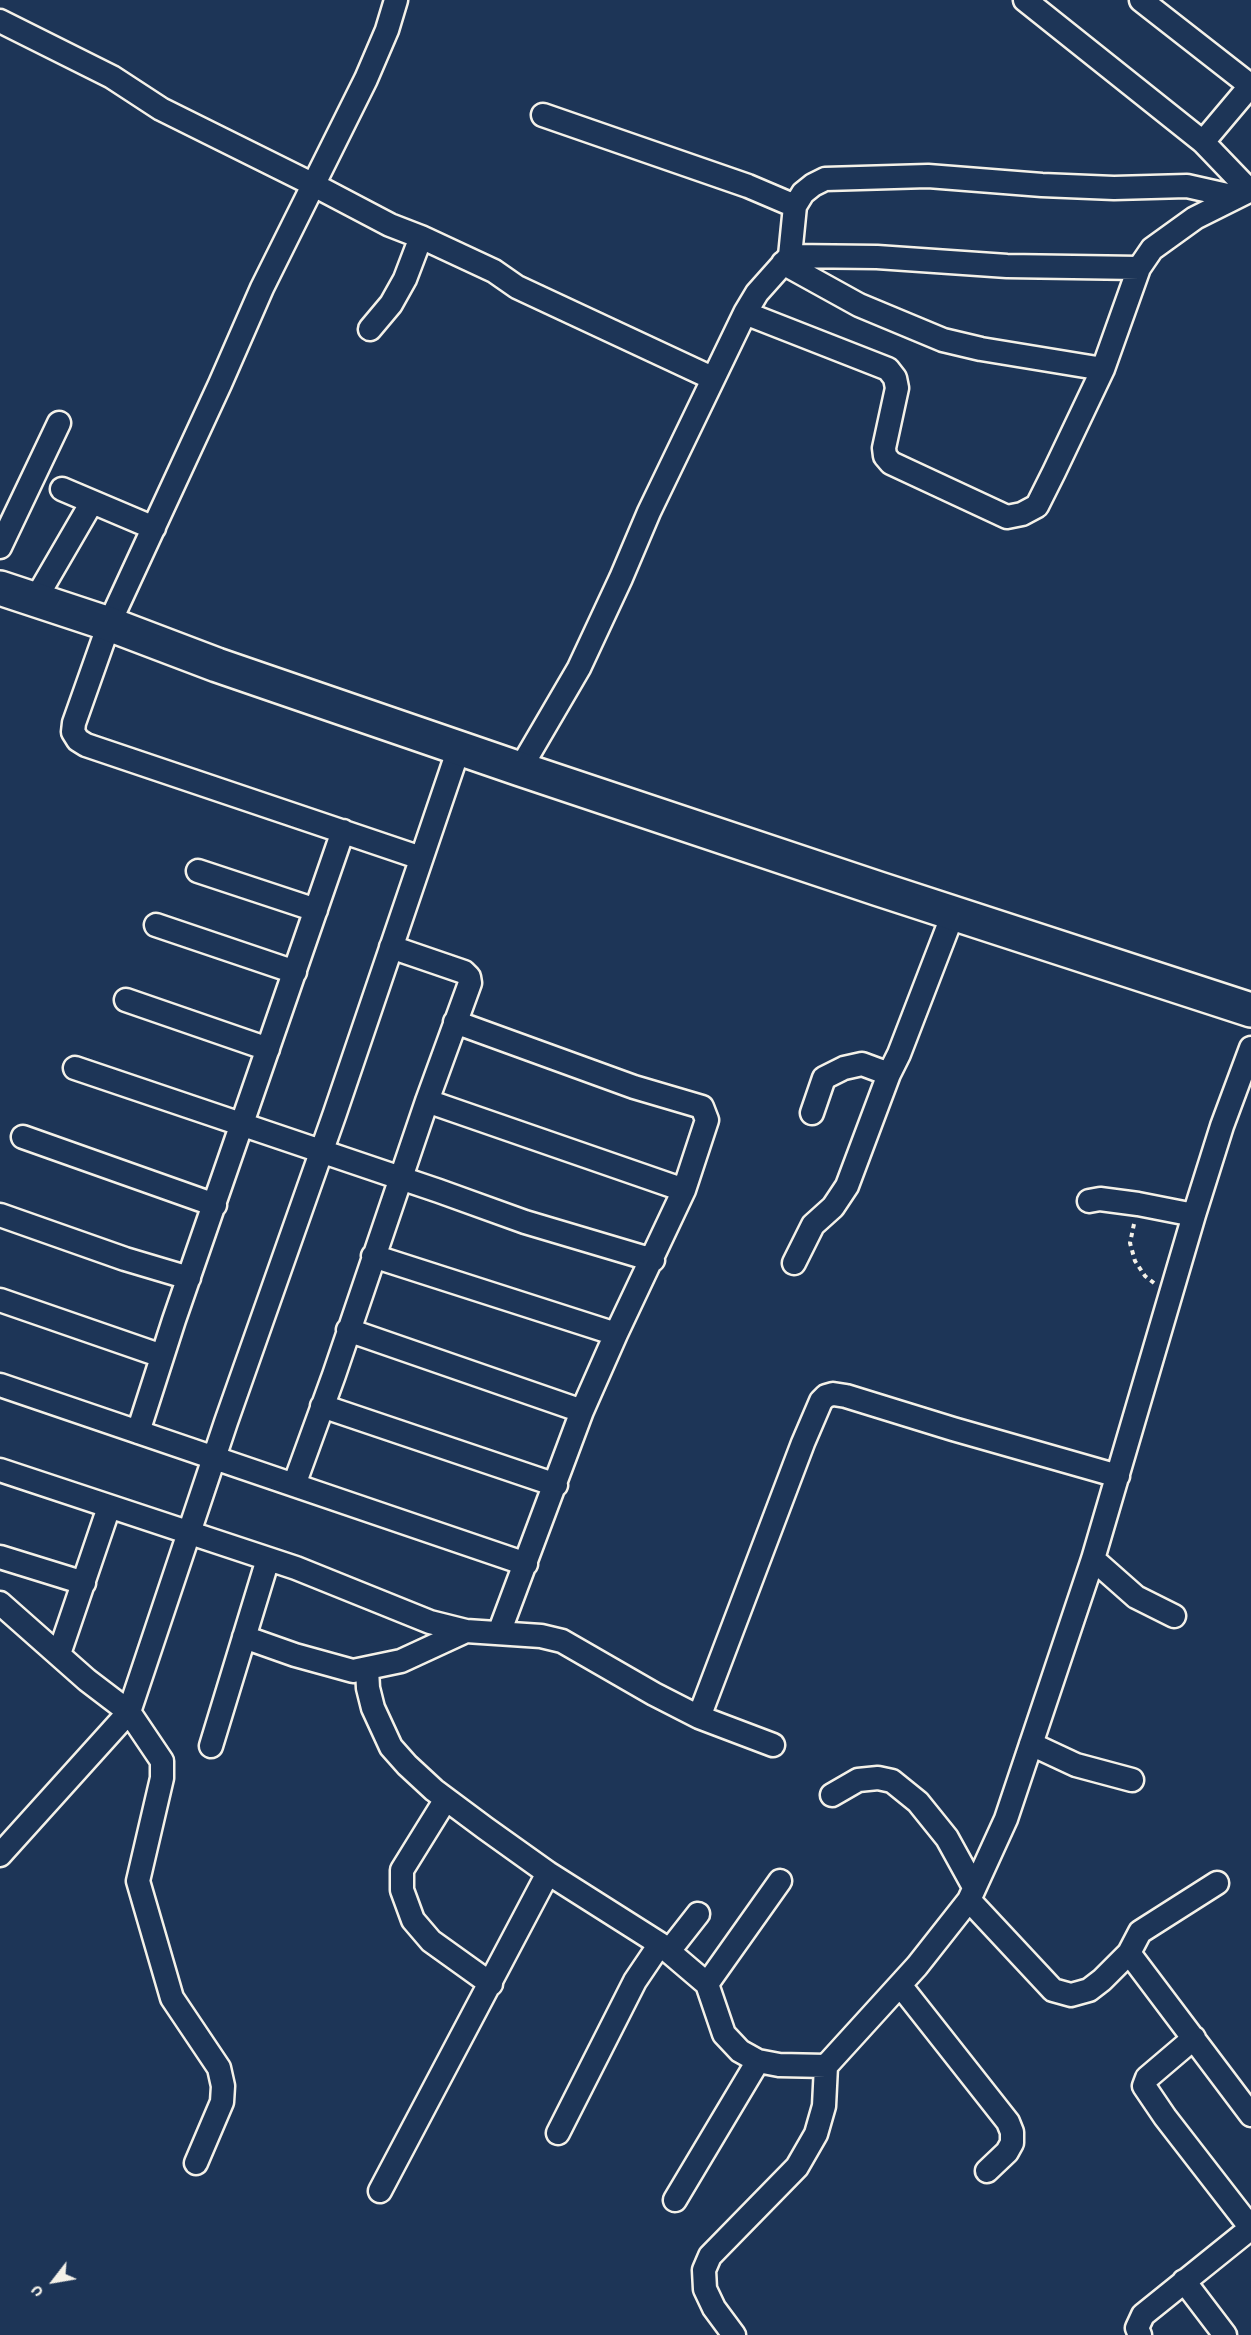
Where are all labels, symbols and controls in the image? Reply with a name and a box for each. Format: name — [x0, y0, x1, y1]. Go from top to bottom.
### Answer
north arrow — [24, 2251, 84, 2311]
text: U — [28, 2282, 49, 2299]

